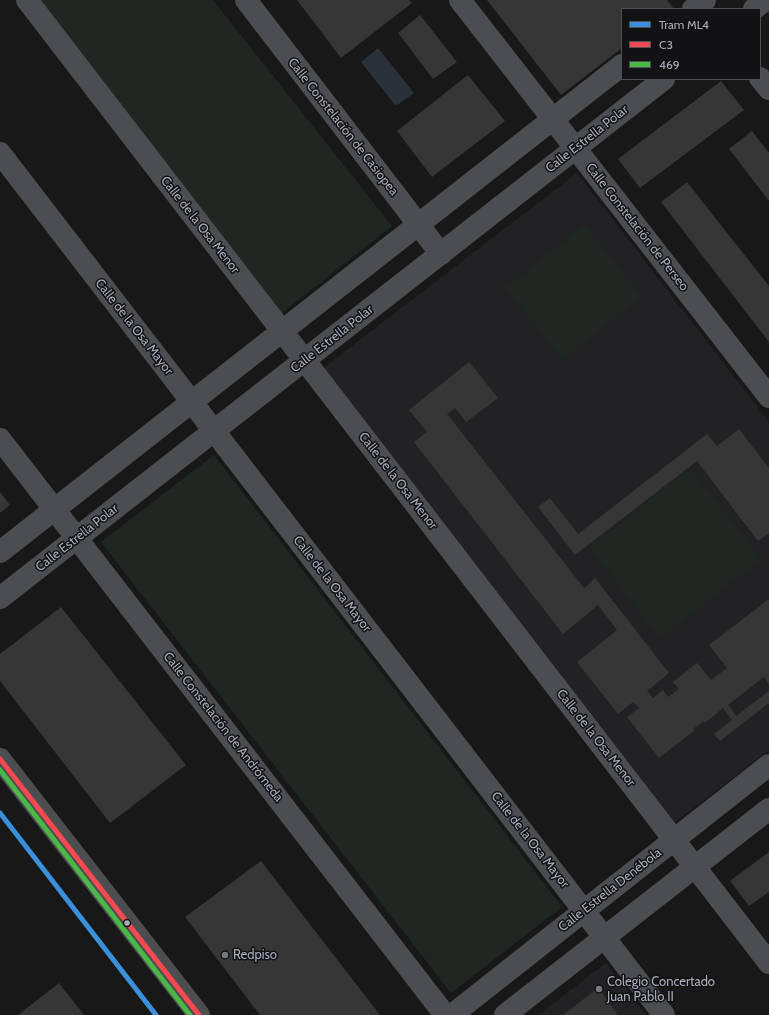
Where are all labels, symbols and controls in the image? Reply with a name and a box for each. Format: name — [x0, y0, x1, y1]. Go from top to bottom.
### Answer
legend — [621, 8, 761, 80]
text: Tram ML4 — [659, 17, 709, 32]
text: C3 — [659, 37, 673, 52]
street label: Calle Constelación de Casiopea — [284, 55, 402, 199]
text: 469 — [659, 57, 680, 72]
street label: Calle Estrella Polar — [543, 102, 631, 176]
street label: Calle Constelación de Perseo — [582, 160, 692, 294]
street label: Calle de la Osa Menor — [157, 173, 243, 277]
street label: Calle de la Osa Mayor — [92, 276, 176, 378]
street label: Calle Estrella Polar — [288, 302, 376, 376]
street label: Calle de la Osa Menor — [355, 429, 441, 533]
street label: Calle Estrella Polar — [33, 501, 121, 575]
street label: Calle de la Osa Mayor — [290, 533, 374, 635]
street label: Calle Constelación de Andrómeda — [160, 649, 286, 805]
street label: Calle de la Osa Menor — [553, 686, 639, 790]
street label: Calle de la Osa Mayor — [488, 789, 572, 891]
street label: Calle Estrella Denébola — [555, 845, 665, 935]
unlabelled marker — [122, 918, 132, 928]
place label: Redpiso — [233, 947, 277, 963]
marker: Redpiso — [220, 950, 230, 960]
place label: Colegio Concertado Juan Pablo II — [607, 974, 715, 1005]
marker: Colegio Concertado Juan Pablo II — [594, 984, 604, 994]

